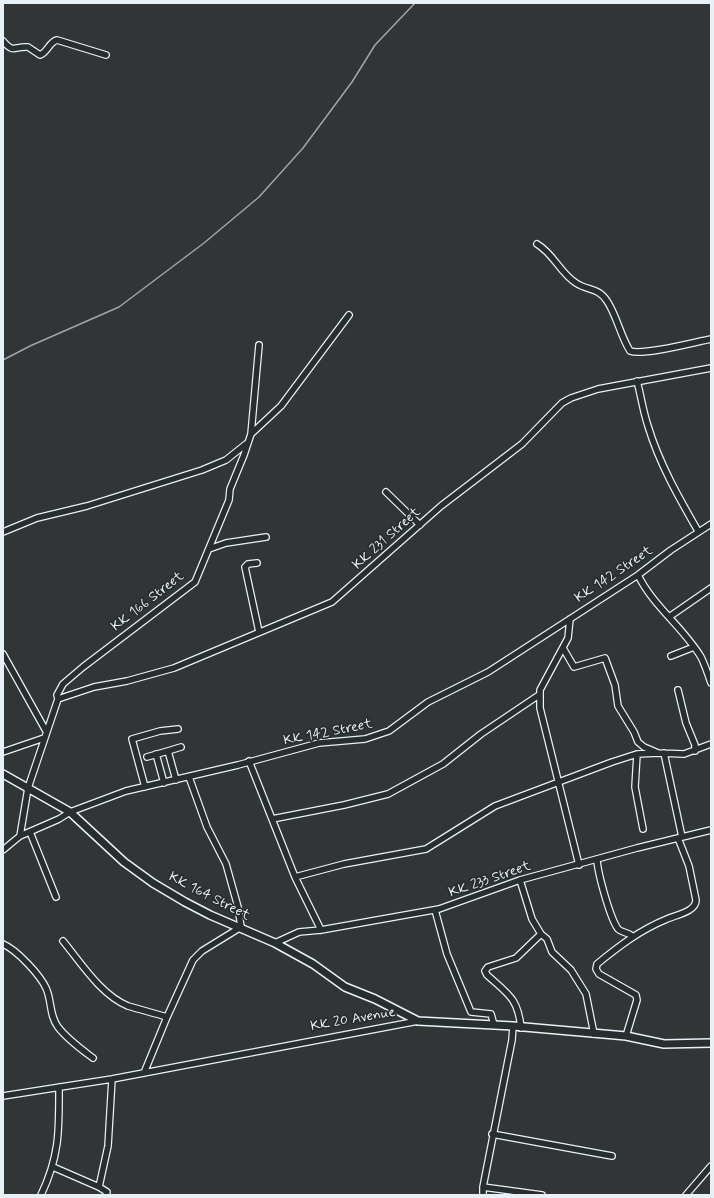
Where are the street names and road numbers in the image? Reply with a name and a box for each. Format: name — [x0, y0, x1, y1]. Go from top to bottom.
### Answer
street label: KK 231 Street — [350, 504, 424, 574]
street label: KK 142 Street — [572, 543, 656, 607]
street label: KK 166 Street — [108, 568, 188, 636]
street label: KK 142 Street — [282, 716, 374, 750]
street label: KK 233 Street — [447, 858, 533, 902]
street label: KK 164 Street — [165, 869, 253, 925]
street label: KK 20 Avenue — [309, 1004, 397, 1036]

